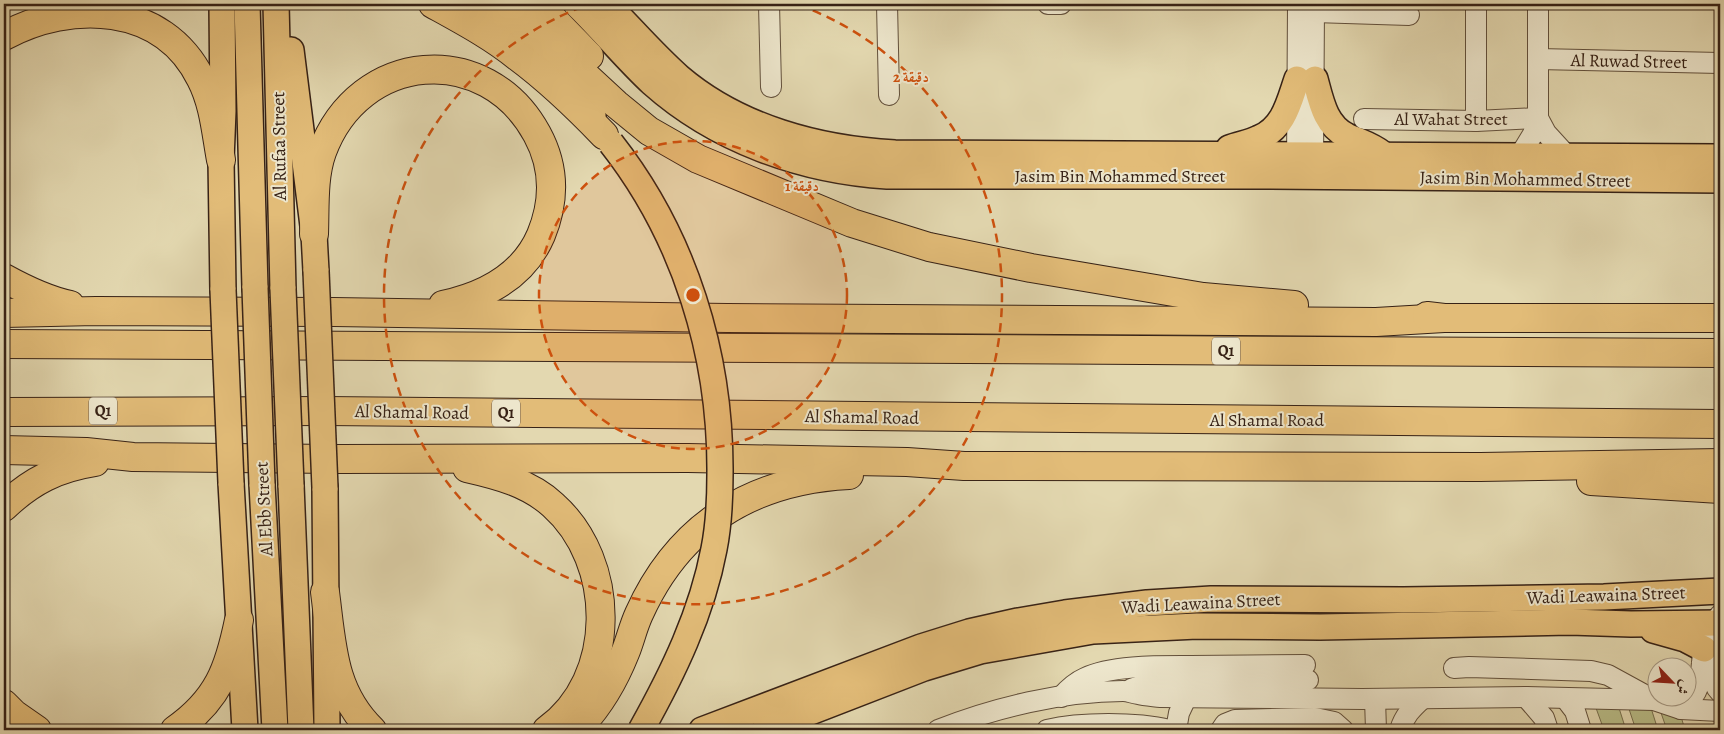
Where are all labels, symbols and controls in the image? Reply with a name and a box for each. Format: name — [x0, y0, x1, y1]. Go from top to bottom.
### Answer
street label: Al Ruwad Street — [1570, 48, 1688, 74]
text: 2 دقيقة — [893, 67, 929, 87]
street label: Al Rufaa Street — [266, 91, 292, 202]
street label: Al Wahat Street — [1393, 107, 1508, 131]
street label: Jasim Bin Mohammed Street — [1014, 164, 1226, 188]
street label: Jasim Bin Mohammed Street — [1419, 165, 1631, 193]
text: 1 دقيقة — [785, 176, 819, 196]
centre of rings — [684, 286, 702, 304]
road number: Q1 — [1212, 338, 1240, 364]
road number: Q1 — [89, 398, 117, 424]
street label: Al Shamal Road — [354, 399, 470, 425]
road number: Q1 — [492, 399, 520, 426]
street label: Al Shamal Road — [804, 404, 920, 430]
street label: Al Shamal Road — [1209, 408, 1324, 432]
street label: Al Ebb Street — [250, 461, 279, 558]
street label: Wadi Leawaina Street — [1525, 580, 1686, 610]
street label: Wadi Leawaina Street — [1120, 587, 1281, 619]
north arrow — [1646, 656, 1696, 706]
text: ش — [1672, 677, 1695, 698]

